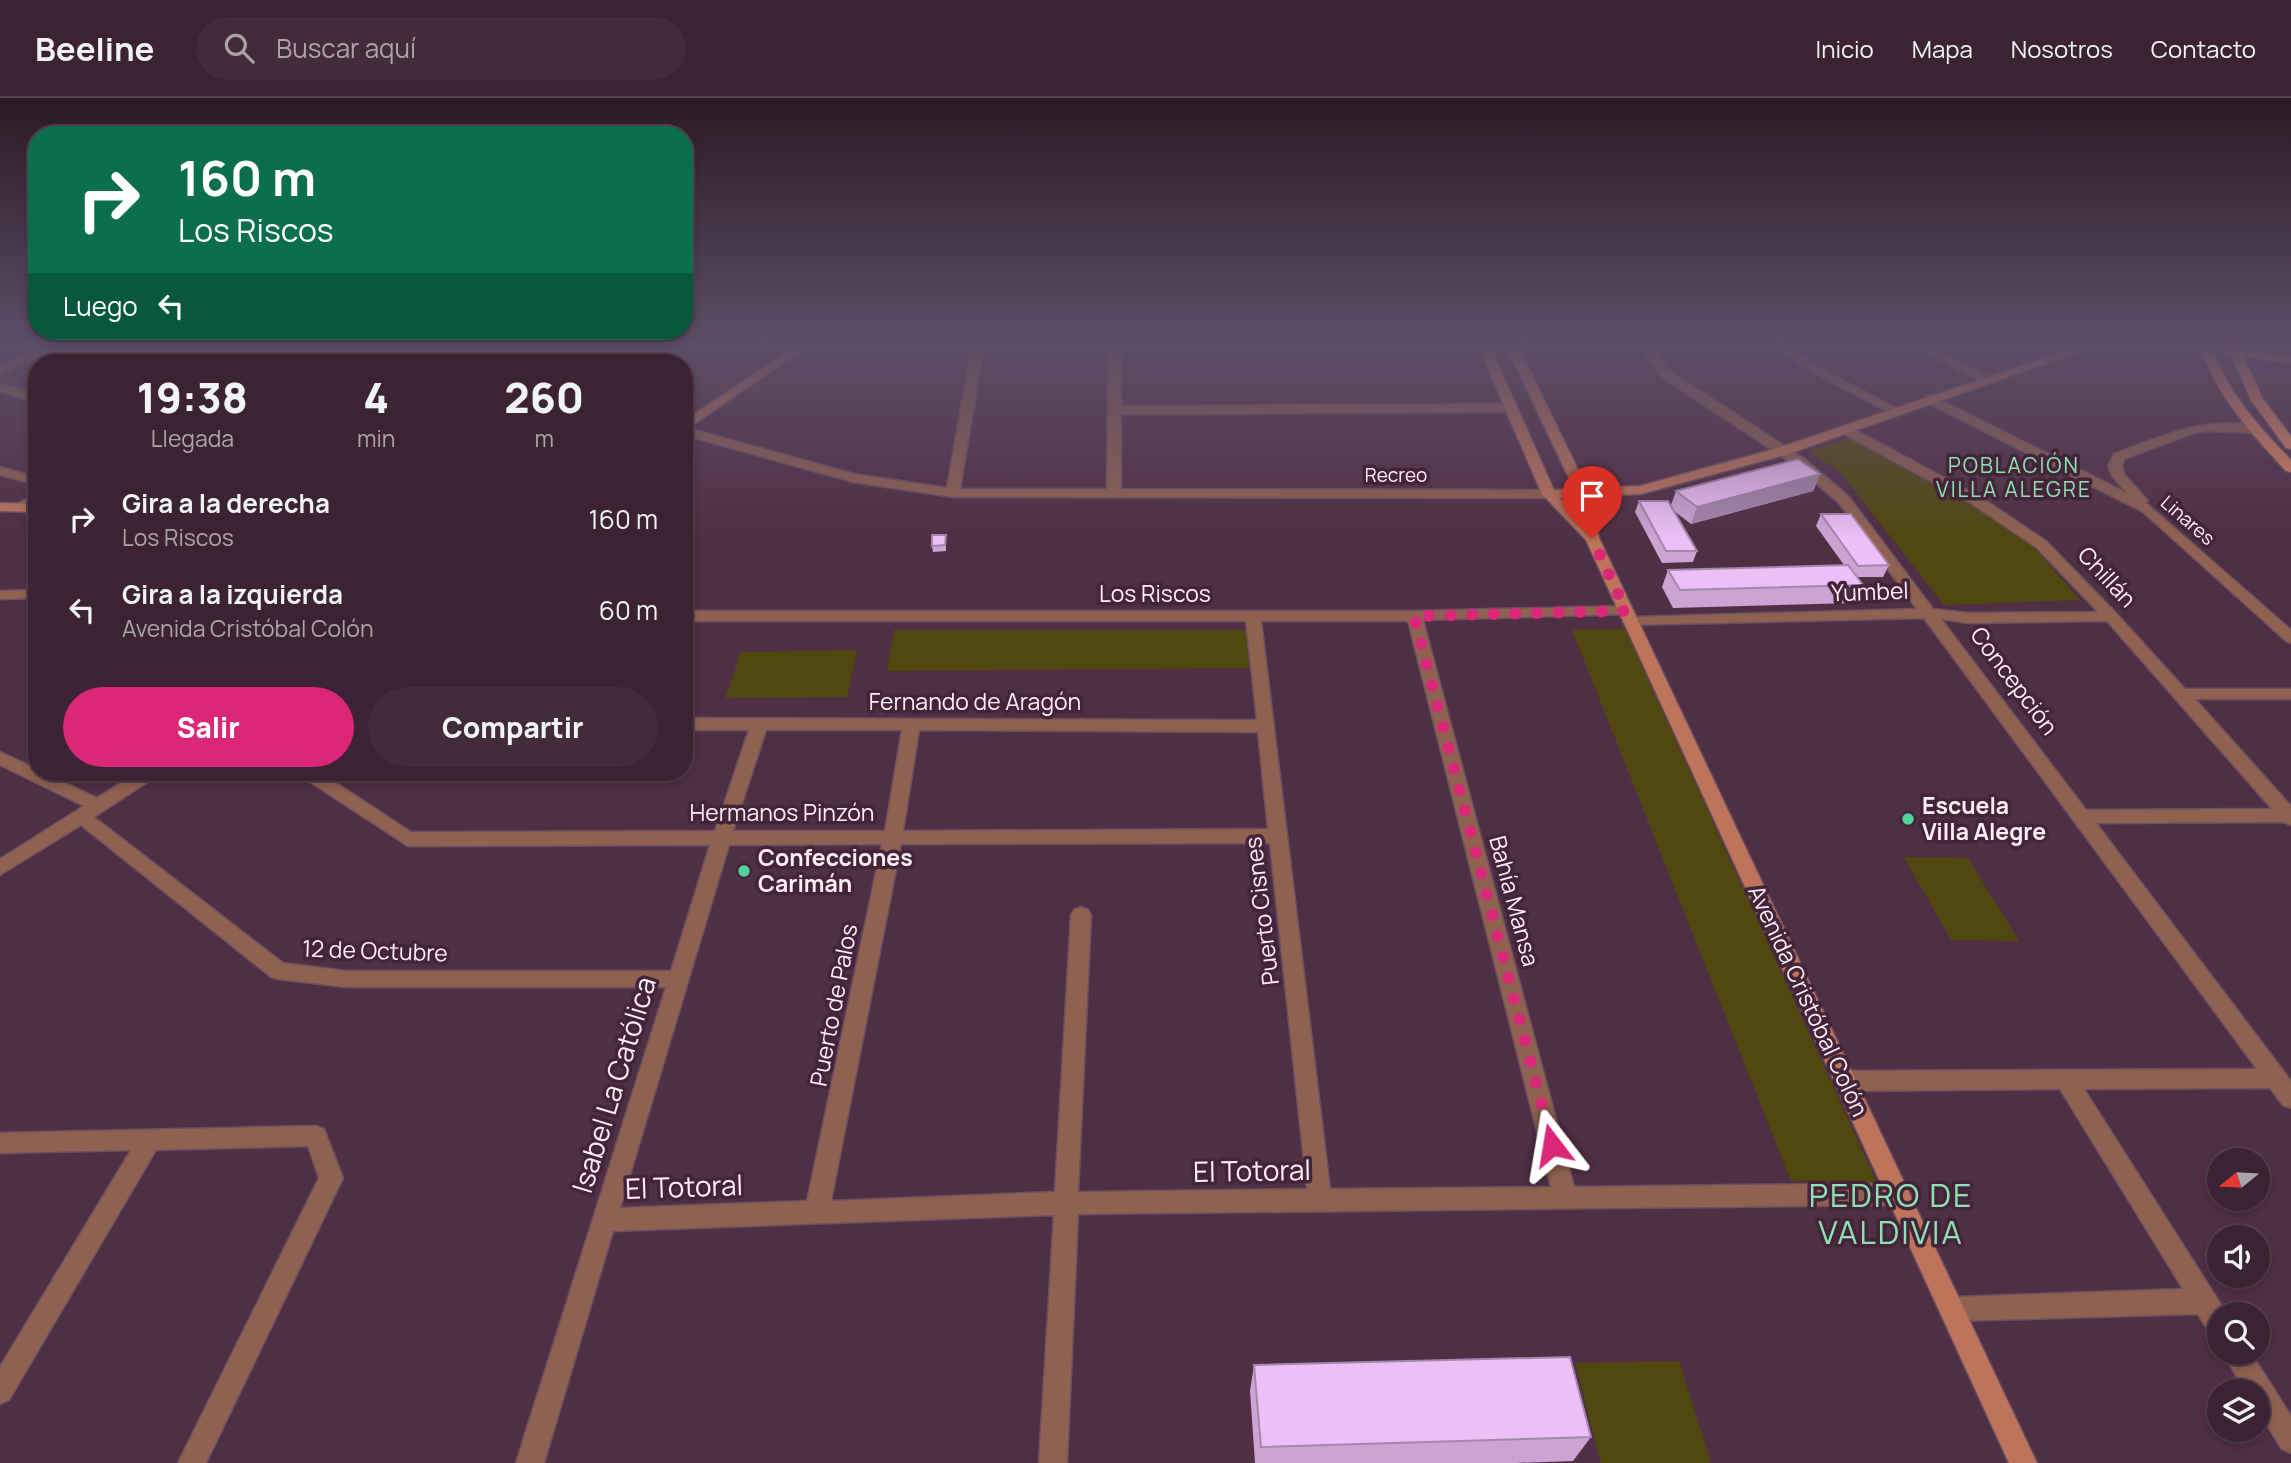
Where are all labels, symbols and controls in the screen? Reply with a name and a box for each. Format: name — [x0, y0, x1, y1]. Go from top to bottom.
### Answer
search box — [196, 17, 686, 80]
text: Beeline — [35, 26, 154, 71]
icon: search — [220, 29, 258, 67]
text: Buscar aquí — [276, 30, 416, 66]
text: Inicio — [1816, 32, 1874, 65]
text: Mapa — [1912, 32, 1973, 65]
text: Nosotros — [2011, 32, 2113, 65]
text: Contacto — [2151, 32, 2256, 65]
text: 160 m — [178, 144, 316, 211]
icon: right — [63, 154, 154, 245]
text: Los Riscos — [178, 208, 334, 252]
icon: left — [152, 287, 190, 325]
text: Luego — [63, 288, 138, 324]
text: 19:38 — [137, 368, 248, 426]
text: 4 — [363, 368, 389, 426]
text: 260 — [504, 368, 584, 426]
text: Llegada — [151, 422, 234, 454]
text: min — [357, 422, 395, 454]
text: m — [534, 422, 554, 454]
district label: POBLACIÓN VILLA ALEGRE — [1936, 451, 2092, 503]
street label: Recreo — [1365, 462, 1427, 488]
pin — [1562, 466, 1622, 538]
icon: arrive — [1573, 477, 1611, 515]
text: Gira a la derecha — [122, 485, 330, 521]
street label: Linares — [2155, 489, 2221, 551]
icon: right — [63, 500, 101, 538]
text: 160 m — [589, 501, 658, 537]
text: Los Riscos — [122, 521, 234, 553]
street label: Chillán — [2071, 539, 2144, 614]
street label: Yumbel — [1831, 574, 1909, 608]
text: Gira a la izquierda — [122, 576, 343, 612]
street label: Los Riscos — [1099, 577, 1211, 609]
icon: left — [63, 591, 101, 629]
text: 60 m — [599, 592, 658, 628]
text: Avenida Cristóbal Colón — [122, 612, 374, 644]
street label: Concepción — [1964, 620, 2066, 741]
street label: Fernando de Aragón — [869, 685, 1081, 717]
button: Salir — [63, 687, 354, 767]
button: Compartir — [368, 687, 658, 767]
place label: Escuela Villa Alegre — [1922, 789, 2046, 847]
street label: Hermanos Pinzón — [690, 796, 874, 828]
marker: Escuela Villa Alegre — [1900, 811, 1916, 827]
street label: Bahía Mansa — [1482, 832, 1548, 970]
street label: Puerto Cisnes — [1236, 835, 1286, 987]
place label: Confecciones Carimán — [758, 841, 913, 899]
marker: Confecciones Carimán — [736, 863, 752, 879]
street label: Avenida Cristóbal Colón — [1741, 880, 1877, 1121]
street label: Puerto de Palos — [802, 921, 864, 1089]
street label: 12 de Octubre — [302, 931, 448, 969]
street label: Isabel La Católica — [562, 972, 664, 1197]
position arrow — [1515, 1108, 1589, 1182]
north arrow — [2207, 1148, 2270, 1211]
map controls — [2207, 1148, 2270, 1442]
street label: El Totoral — [1193, 1150, 1311, 1190]
street label: El Totoral — [624, 1165, 744, 1207]
district label: PEDRO DE VALDIVIA — [1809, 1173, 1973, 1254]
button: sound — [2207, 1225, 2270, 1288]
button: search — [2207, 1302, 2270, 1365]
button: layers — [2207, 1379, 2270, 1442]

